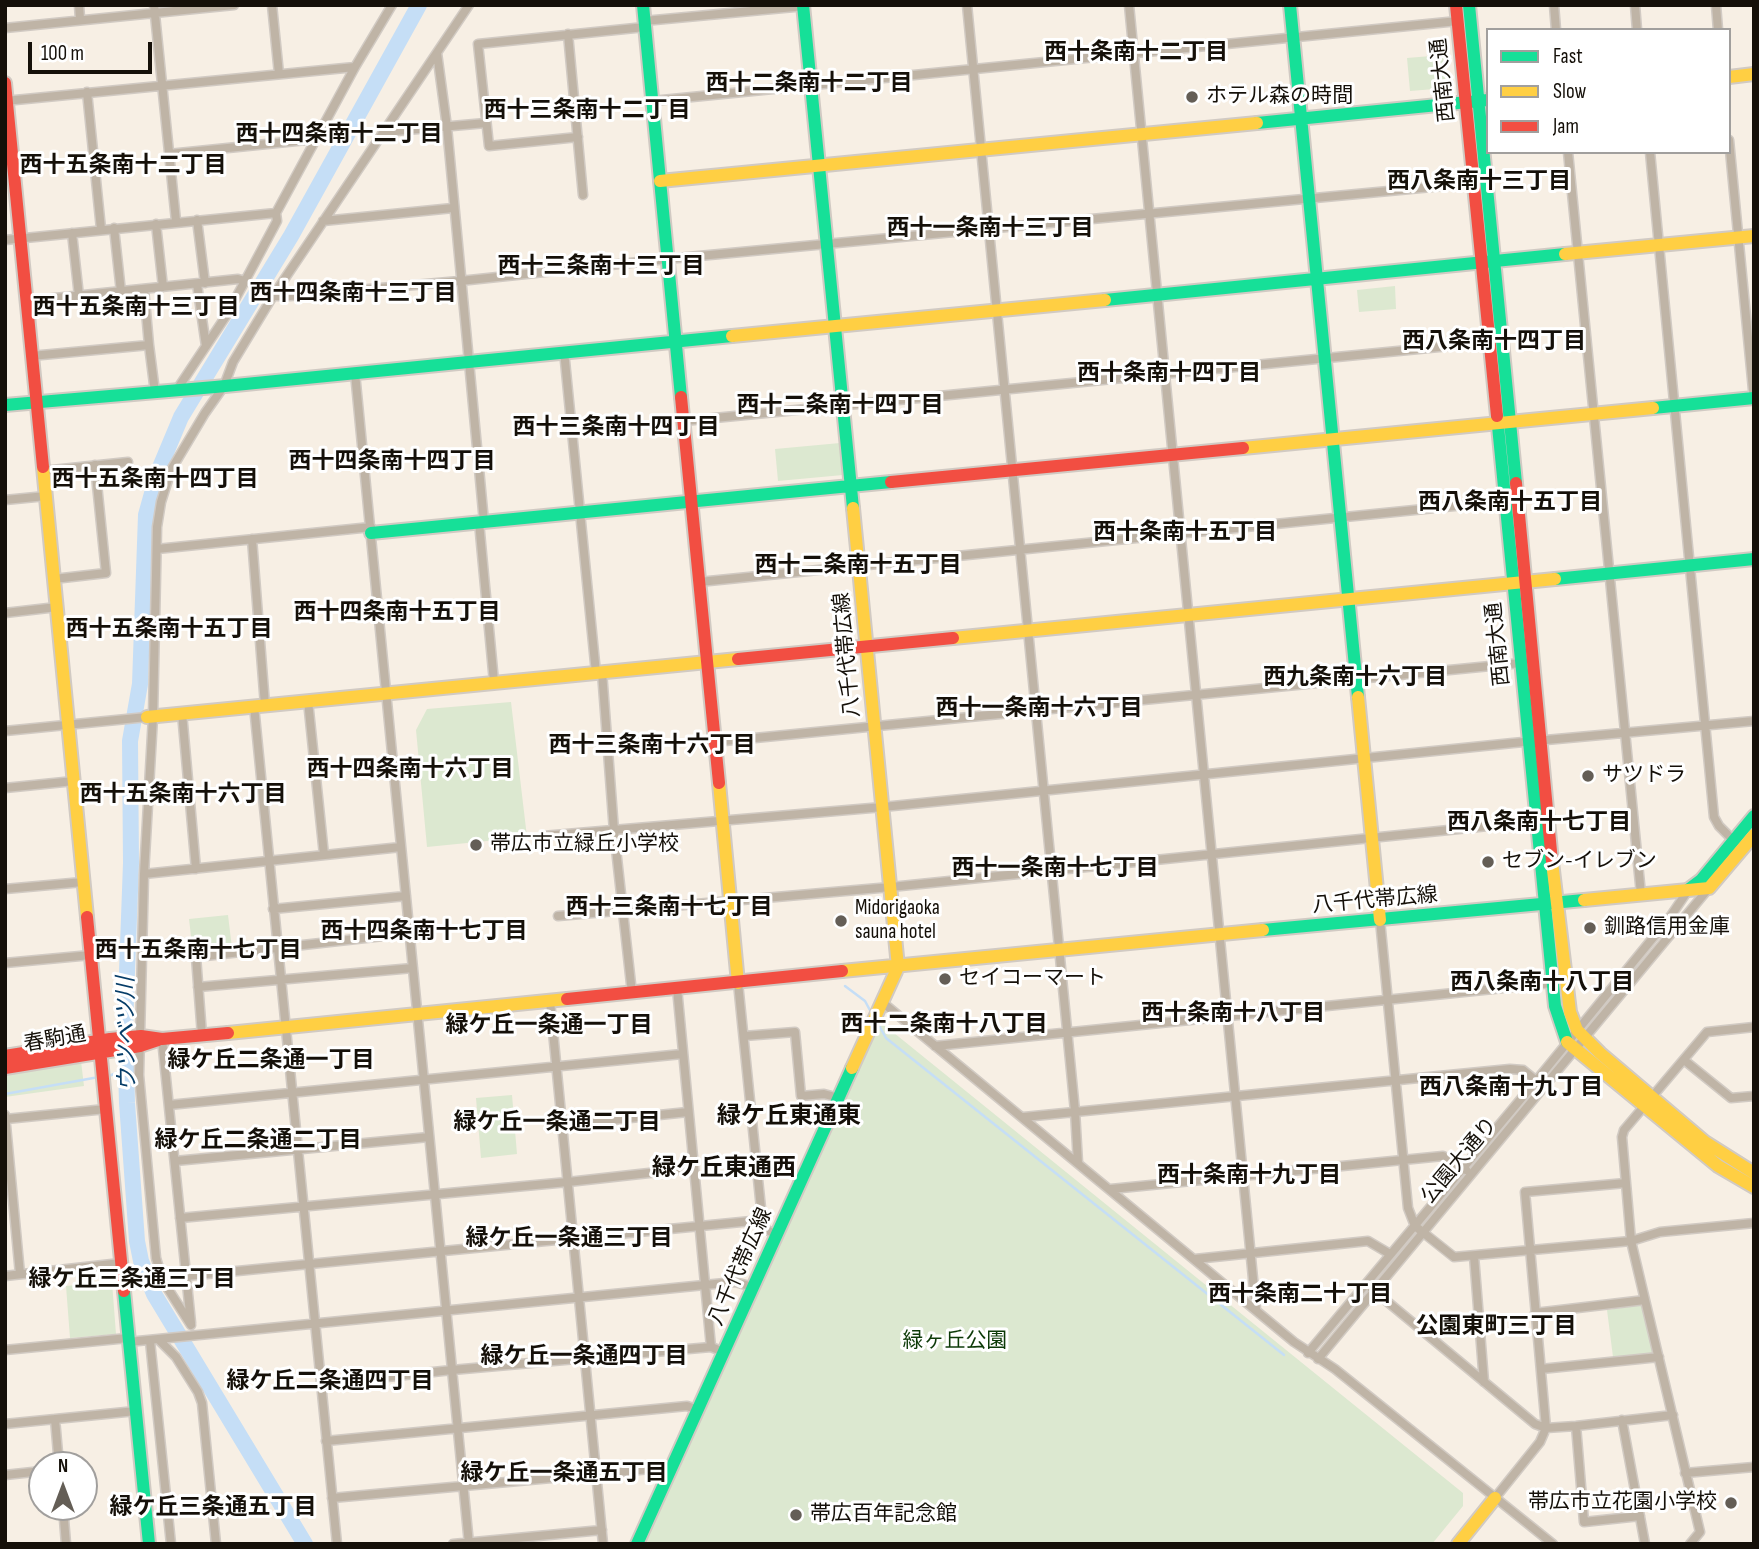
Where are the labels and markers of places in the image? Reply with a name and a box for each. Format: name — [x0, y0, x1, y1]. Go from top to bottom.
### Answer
place label: ホテル森の時間 — [1206, 84, 1353, 110]
marker: ホテル森の時間 — [1184, 89, 1200, 105]
place label: サツドラ — [1602, 763, 1686, 789]
marker: サツドラ — [1580, 768, 1596, 784]
place label: 帯広市立緑丘小学校 — [490, 832, 679, 858]
marker: 帯広市立緑丘小学校 — [468, 837, 484, 853]
place label: セブン-イレブン — [1502, 849, 1657, 875]
marker: セブン-イレブン — [1480, 854, 1496, 870]
place label: Midorigaoka sauna hotel — [855, 896, 940, 946]
marker: Midorigaoka sauna hotel — [833, 913, 849, 929]
place label: 釧路信用金庫 — [1604, 915, 1730, 941]
marker: 釧路信用金庫 — [1582, 920, 1598, 936]
place label: セイコーマート — [959, 966, 1106, 992]
marker: セイコーマート — [937, 971, 953, 987]
place label: 帯広市立花園小学校 — [1528, 1490, 1717, 1516]
marker: 帯広市立花園小学校 — [1723, 1495, 1739, 1511]
place label: 帯広百年記念館 — [810, 1502, 957, 1528]
marker: 帯広百年記念館 — [788, 1507, 804, 1523]

